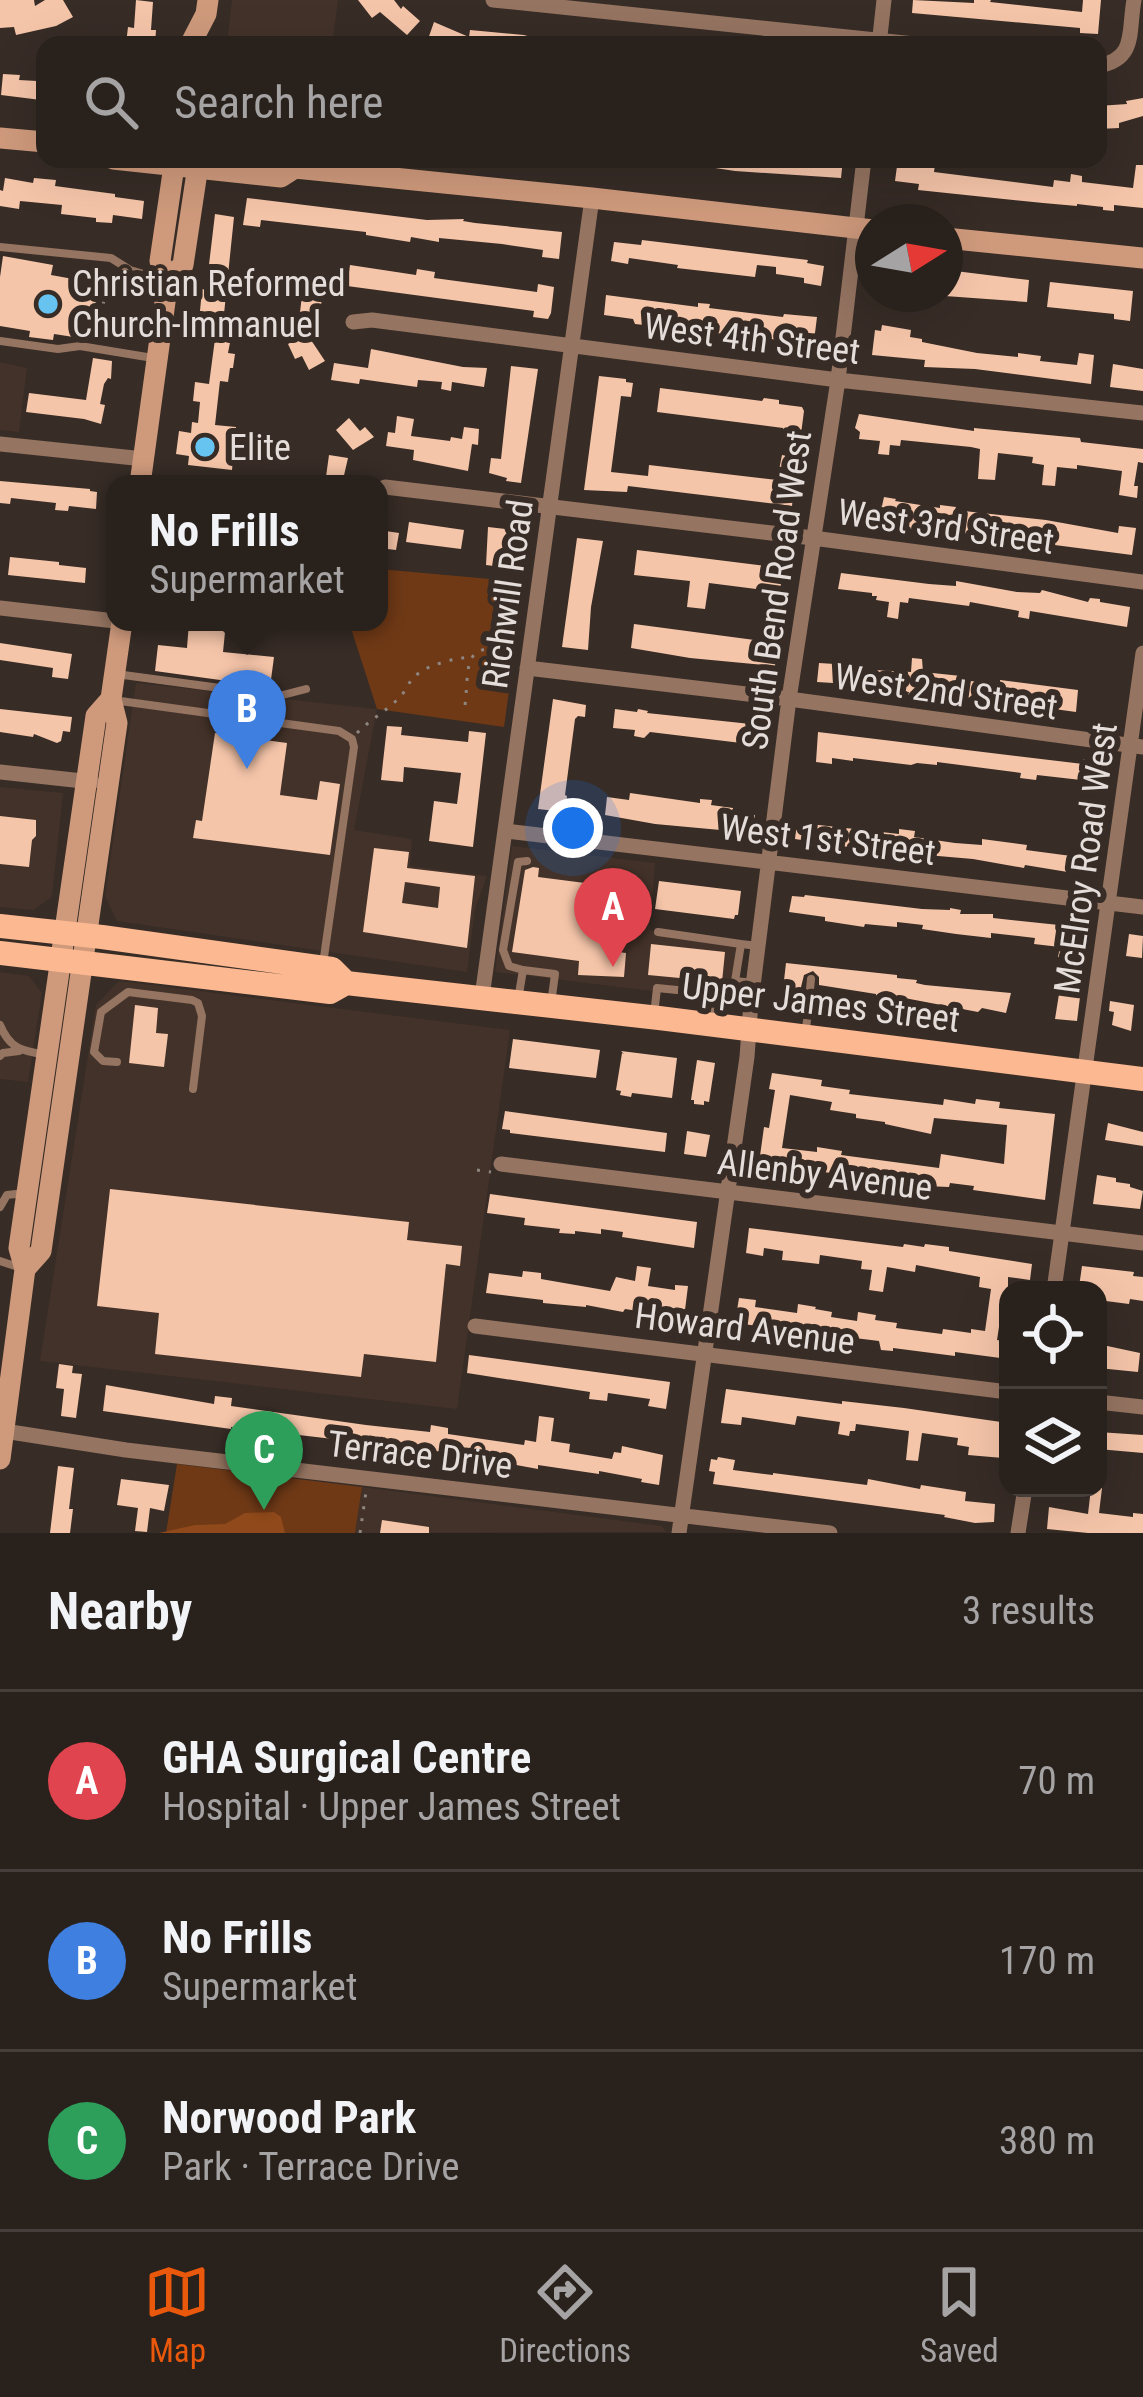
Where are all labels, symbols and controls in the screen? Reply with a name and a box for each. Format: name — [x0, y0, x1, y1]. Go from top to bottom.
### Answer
search box — [36, 36, 1107, 168]
icon: search — [78, 69, 144, 135]
text: Search here — [174, 76, 383, 129]
north arrow — [855, 204, 963, 312]
place label: Christian Reformed Church-Immanuel — [72, 263, 346, 346]
marker: Christian Reformed Church-Immanuel — [35, 291, 61, 317]
street label: West 4th Street — [641, 305, 862, 373]
place label: Elite — [229, 427, 291, 469]
street label: South Bend Road West — [734, 428, 820, 752]
marker: Elite — [192, 434, 218, 460]
popup — [106, 475, 388, 631]
street label: West 3rd Street — [835, 491, 1057, 563]
street label: Richwill Road — [474, 497, 542, 691]
text: No Frills — [149, 504, 300, 557]
text: Supermarket — [149, 557, 345, 603]
street label: West 2nd Street — [832, 656, 1060, 728]
pin: B — [208, 670, 286, 769]
street label: McElroy Road West — [1046, 720, 1126, 996]
your location — [543, 798, 603, 858]
street label: West 1st Street — [718, 806, 938, 874]
pin: A — [574, 868, 652, 967]
street label: Upper James Street — [680, 965, 962, 1041]
street label: Allenby Avenue — [715, 1141, 935, 1209]
map controls — [999, 1281, 1107, 1497]
button: locate — [999, 1281, 1107, 1389]
street label: Howard Avenue — [632, 1295, 857, 1363]
button: layers — [999, 1389, 1107, 1497]
pin: C — [225, 1411, 303, 1510]
street label: Terrace Drive — [325, 1423, 515, 1487]
text: Nearby — [48, 1582, 192, 1641]
text: 3 results — [962, 1588, 1095, 1634]
text: GHA Surgical Centre — [162, 1731, 531, 1784]
text: A — [75, 1758, 99, 1804]
text: 70 m — [1018, 1758, 1095, 1804]
text: Hospital · Upper James Street — [162, 1784, 621, 1830]
text: No Frills — [162, 1911, 313, 1964]
text: B — [76, 1938, 98, 1984]
text: 170 m — [999, 1938, 1095, 1984]
text: Supermarket — [162, 1964, 357, 2010]
text: Norwood Park — [162, 2091, 416, 2144]
text: C — [76, 2118, 98, 2164]
text: 380 m — [999, 2118, 1095, 2164]
text: Park · Terrace Drive — [162, 2144, 460, 2190]
tab: Map — [144, 2259, 210, 2370]
tab: Directions — [499, 2259, 631, 2370]
tab: Saved — [920, 2259, 999, 2370]

